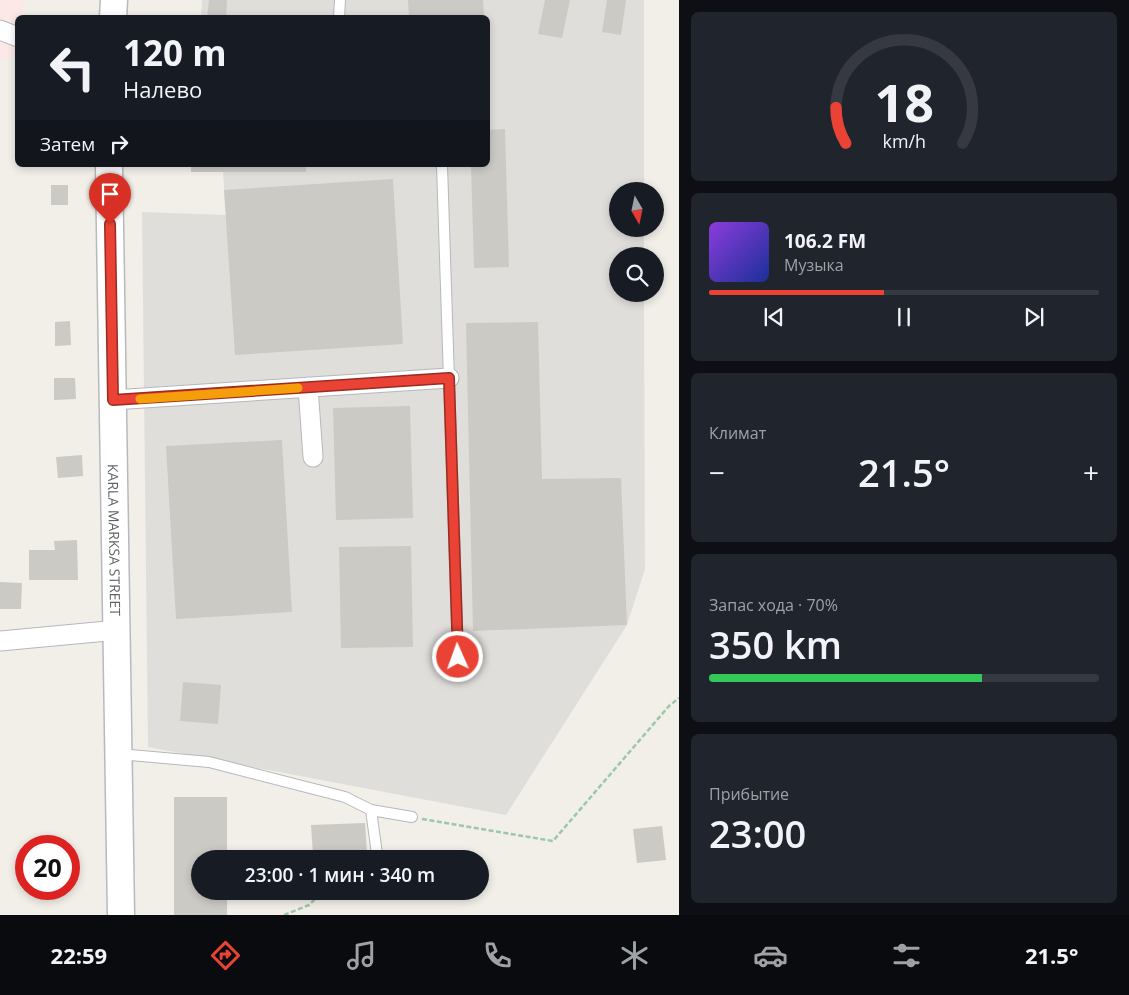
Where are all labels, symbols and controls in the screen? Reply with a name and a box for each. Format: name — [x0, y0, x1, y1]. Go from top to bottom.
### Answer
text: 120 m — [123, 29, 227, 76]
icon: left — [40, 35, 105, 100]
text: 18 — [874, 66, 934, 137]
text: Налево — [123, 74, 202, 104]
text: km/h — [882, 129, 926, 153]
icon: right — [105, 130, 133, 158]
text: Затем — [40, 131, 95, 157]
pin — [89, 173, 131, 224]
icon: arrive — [96, 180, 124, 208]
north arrow — [609, 182, 664, 238]
map controls — [609, 182, 664, 302]
text: 106.2 FM — [784, 228, 866, 254]
button: search — [609, 247, 664, 302]
text: Музыка — [784, 254, 844, 276]
icon: previous — [760, 303, 788, 331]
icon: pause — [890, 303, 918, 331]
icon: next — [1020, 303, 1048, 331]
text: Климат — [709, 422, 766, 444]
text: 21.5° — [858, 446, 950, 498]
text: − — [709, 453, 725, 491]
text: + — [1083, 453, 1099, 491]
street label: KARLA MARKSA STREET — [104, 464, 126, 616]
text: Запас хода · 70% — [709, 594, 838, 616]
text: 350 km — [709, 618, 842, 670]
position arrow — [431, 630, 483, 682]
text: Прибытие — [709, 783, 789, 805]
text: 23:00 — [709, 807, 806, 859]
speed limit sign: 20 — [15, 835, 80, 900]
text: 23:00 · 1 мин · 340 m — [245, 862, 435, 888]
icon: directions — [208, 938, 243, 973]
icon: music — [344, 938, 379, 973]
icon: phone — [480, 938, 515, 973]
icon: climate — [617, 938, 652, 973]
icon: car — [753, 938, 788, 973]
icon: filters — [889, 938, 924, 973]
text: 22:59 — [51, 940, 107, 970]
text: 21.5° — [1025, 940, 1078, 970]

